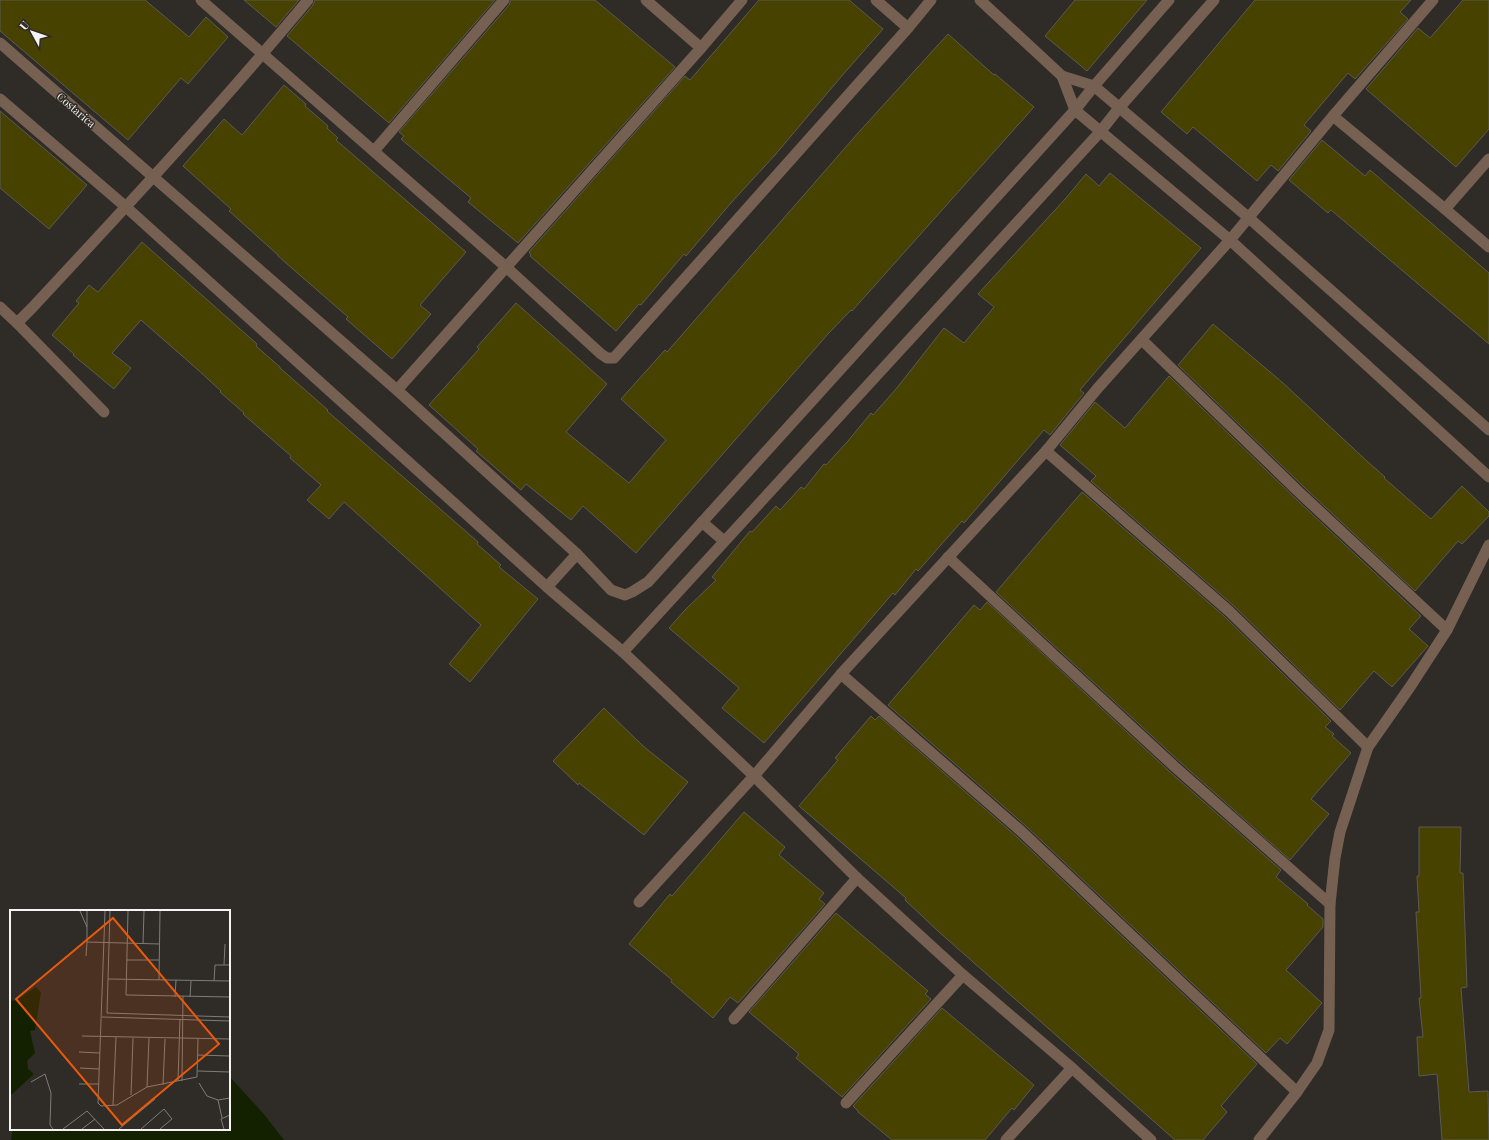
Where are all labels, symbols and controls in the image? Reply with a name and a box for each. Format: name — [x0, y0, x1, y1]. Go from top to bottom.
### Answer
north arrow — [12, 12, 52, 52]
text: U — [16, 17, 32, 33]
street label: Costarica — [54, 89, 99, 131]
inset map — [10, 910, 230, 1130]

